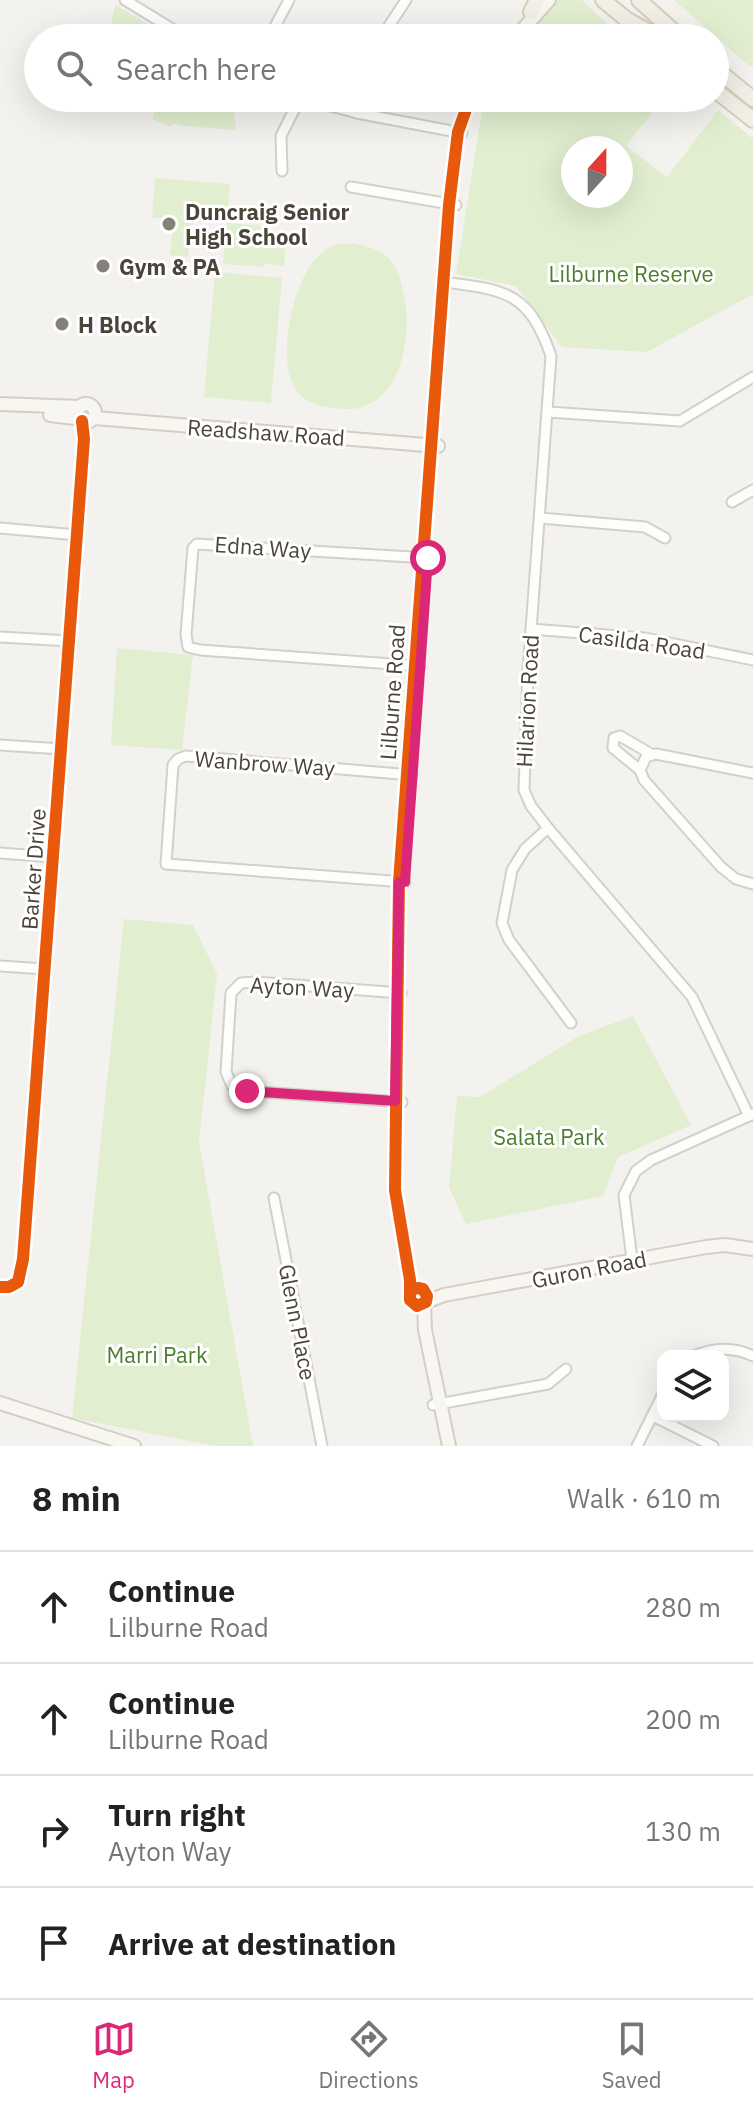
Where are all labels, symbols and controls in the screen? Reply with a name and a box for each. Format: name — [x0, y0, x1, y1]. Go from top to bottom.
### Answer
search box — [24, 24, 729, 112]
icon: search — [52, 46, 96, 90]
text: Search here — [116, 49, 277, 88]
north arrow — [561, 136, 633, 208]
place label: Duncraig Senior High School — [185, 197, 350, 251]
marker: Duncraig Senior High School — [160, 215, 178, 233]
place label: Gym & PA — [119, 252, 220, 281]
marker: Gym & PA — [94, 257, 112, 275]
park label: Lilburne Reserve — [548, 259, 714, 288]
place label: H Block — [78, 310, 157, 339]
marker: H Block — [53, 315, 71, 333]
street label: Readshaw Road — [186, 412, 346, 452]
street label: Edna Way — [214, 529, 312, 565]
route start — [410, 540, 446, 576]
street label: Casilda Road — [577, 619, 707, 665]
street label: Lilburne Road — [373, 623, 411, 761]
street label: Hilarion Road — [509, 634, 545, 768]
street label: Wanbrow Way — [194, 744, 336, 782]
street label: Barker Drive — [14, 807, 52, 931]
street label: Ayton Way — [249, 970, 355, 1004]
route end — [229, 1073, 265, 1109]
park label: Salata Park — [493, 1122, 605, 1151]
street label: Guron Road — [529, 1244, 649, 1294]
street label: Glenn Place — [273, 1262, 323, 1382]
park label: Marri Park — [107, 1340, 208, 1369]
map controls — [657, 1350, 729, 1422]
button: layers — [657, 1350, 729, 1422]
text: 8 min — [32, 1476, 121, 1520]
text: Walk · 610 m — [567, 1481, 721, 1515]
text: Continue — [108, 1571, 235, 1610]
icon: ahead — [32, 1585, 76, 1629]
text: 280 m — [645, 1590, 721, 1624]
text: Lilburne Road — [108, 1610, 269, 1644]
text: Continue — [108, 1683, 235, 1722]
icon: ahead — [32, 1697, 76, 1741]
text: 200 m — [645, 1702, 721, 1736]
text: Lilburne Road — [108, 1722, 269, 1756]
text: Turn right — [108, 1795, 246, 1834]
icon: right — [32, 1809, 76, 1853]
text: 130 m — [645, 1814, 721, 1848]
text: Ayton Way — [108, 1834, 231, 1868]
icon: arrive — [32, 1921, 76, 1965]
text: Arrive at destination — [108, 1924, 396, 1963]
tab: Map — [92, 2017, 136, 2094]
tab: Directions — [319, 2017, 419, 2094]
tab: Saved — [602, 2017, 661, 2094]

